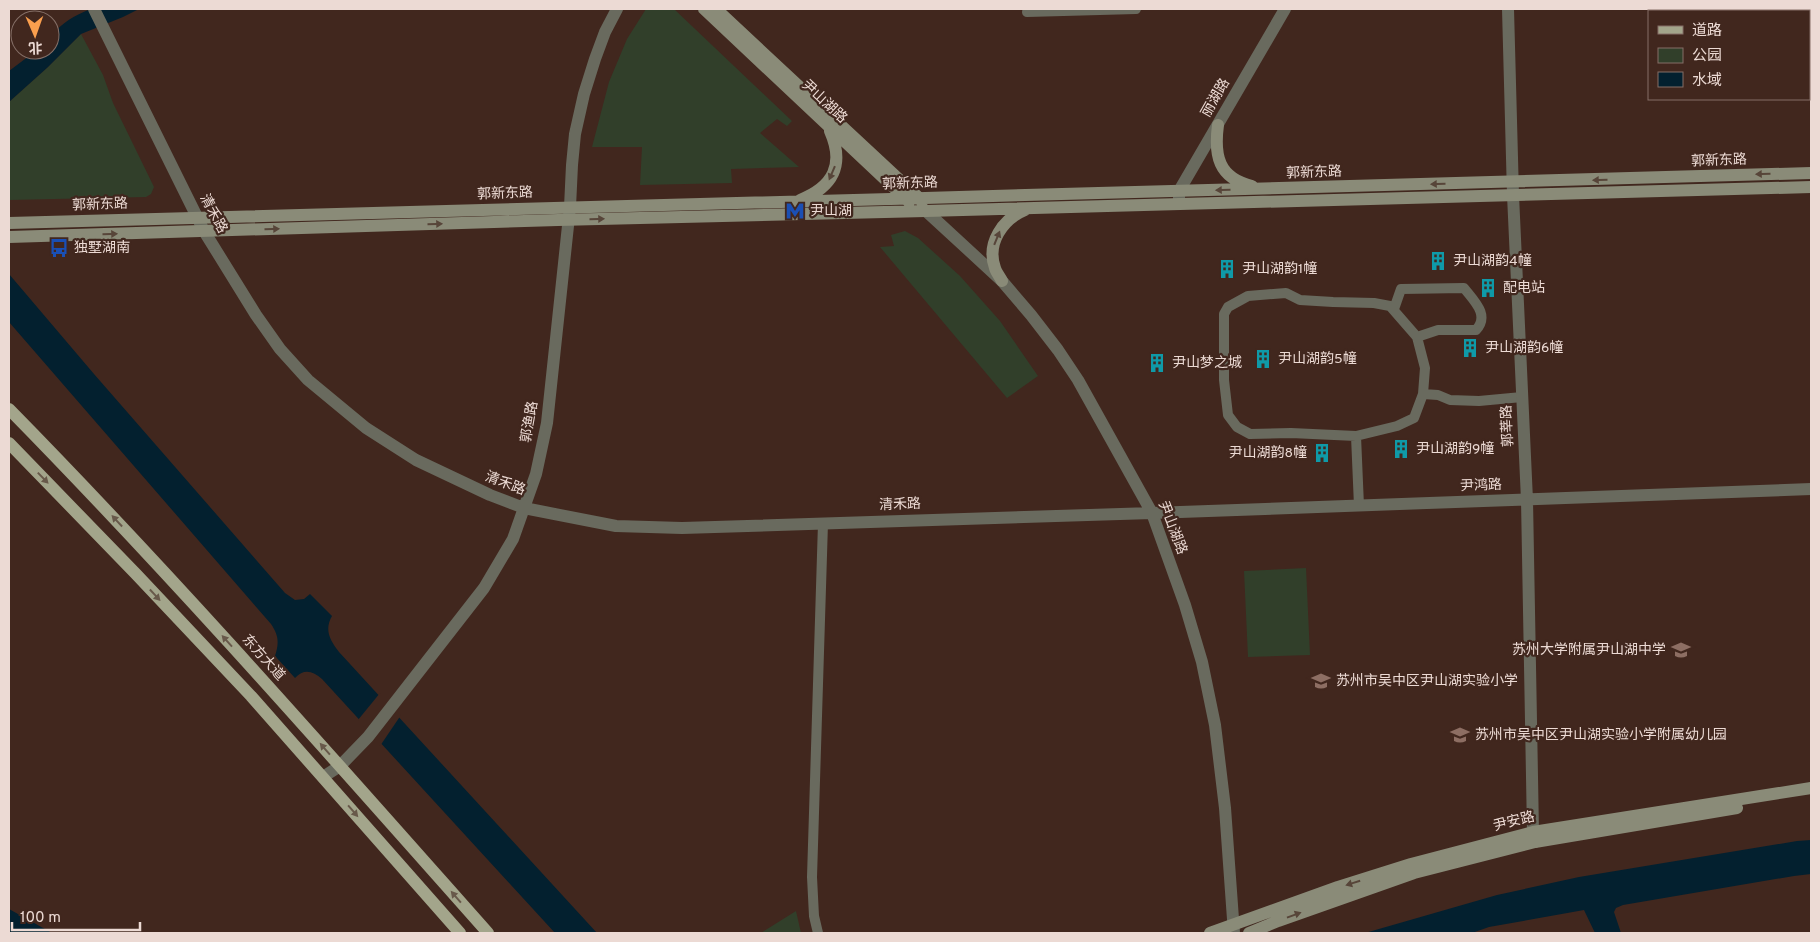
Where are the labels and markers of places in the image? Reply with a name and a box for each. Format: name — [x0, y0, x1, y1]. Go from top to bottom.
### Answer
metro station icon: 尹山湖 — [784, 200, 806, 222]
place label: 尹山湖 — [810, 203, 852, 220]
bus stop icon: 独墅湖南 — [48, 237, 70, 259]
place label: 独墅湖南 — [74, 240, 130, 257]
building icon: 尹山湖韵4幢 — [1427, 250, 1449, 272]
place label: 尹山湖韵4幢 — [1453, 252, 1532, 270]
building icon: 尹山湖韵1幢 — [1216, 258, 1238, 280]
place label: 尹山湖韵1幢 — [1242, 260, 1317, 278]
building icon: 配电站 — [1477, 277, 1499, 299]
place label: 配电站 — [1503, 280, 1545, 297]
building icon: 尹山湖韵6幢 — [1459, 337, 1481, 359]
place label: 尹山湖韵6幢 — [1485, 339, 1563, 357]
building icon: 尹山湖韵5幢 — [1252, 348, 1274, 370]
place label: 尹山湖韵5幢 — [1278, 350, 1357, 368]
building icon: 尹山梦之城 — [1146, 352, 1168, 374]
place label: 尹山梦之城 — [1172, 355, 1242, 372]
building icon: 尹山湖韵9幢 — [1390, 438, 1412, 460]
place label: 尹山湖韵9幢 — [1416, 440, 1494, 458]
building icon: 尹山湖韵8幢 — [1311, 442, 1333, 464]
place label: 尹山湖韵8幢 — [1228, 444, 1307, 462]
school or university icon: 苏州大学附属尹山湖中学 — [1670, 639, 1692, 661]
place label: 苏州大学附属尹山湖中学 — [1512, 641, 1666, 659]
school or university icon: 苏州市吴中区尹山湖实验小学 — [1310, 670, 1332, 692]
place label: 苏州市吴中区尹山湖实验小学 — [1336, 672, 1518, 690]
school or university icon: 苏州市吴中区尹山湖实验小学附属幼儿园 — [1449, 724, 1471, 746]
place label: 苏州市吴中区尹山湖实验小学附属幼儿园 — [1475, 726, 1727, 744]

